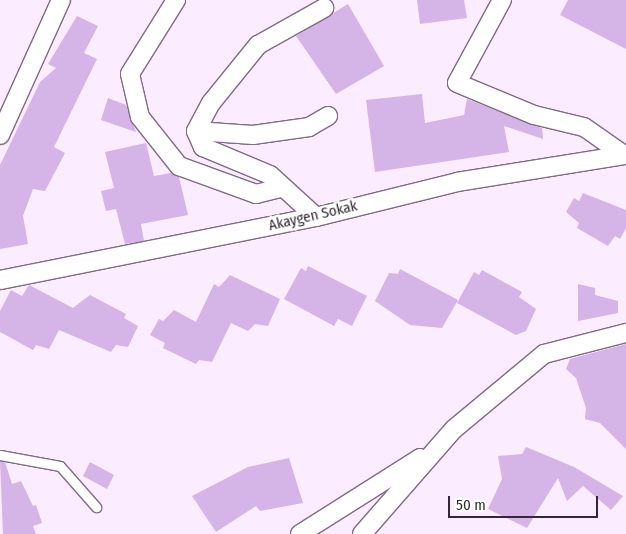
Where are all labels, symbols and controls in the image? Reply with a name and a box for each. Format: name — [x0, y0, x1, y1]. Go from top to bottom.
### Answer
street label: Akaygen Sokak — [267, 197, 359, 235]
scale bar — [451, 486, 601, 518]
text: 50 m — [456, 496, 486, 514]

